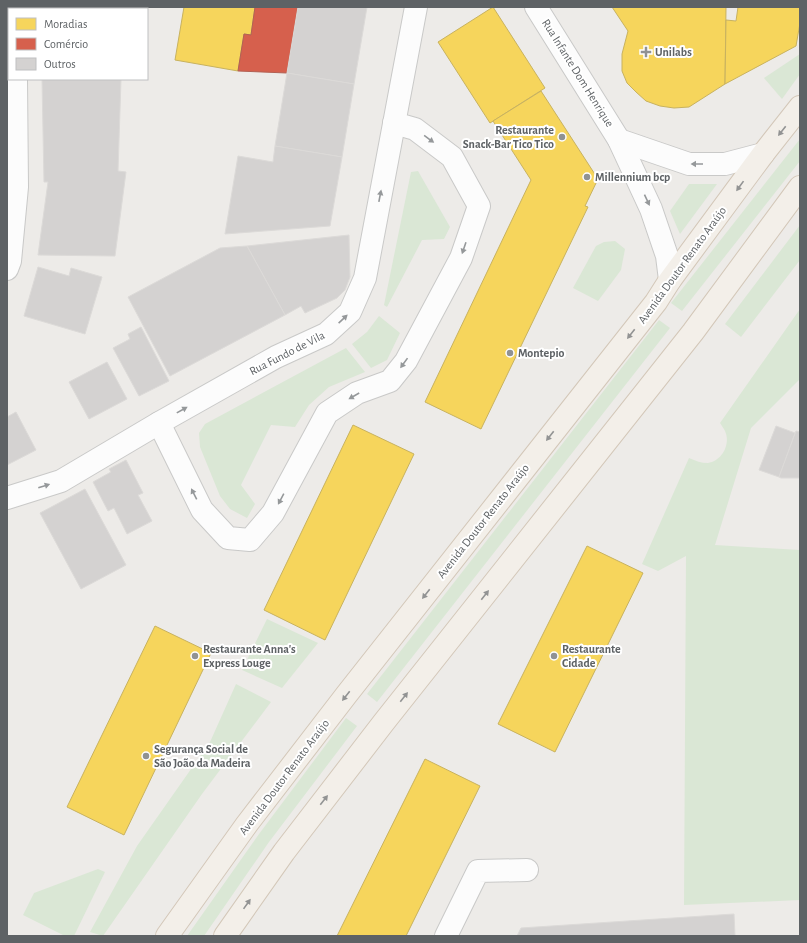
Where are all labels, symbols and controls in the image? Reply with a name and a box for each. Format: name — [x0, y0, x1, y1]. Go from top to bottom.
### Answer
legend — [8, 8, 148, 80]
street label: Rua Infante Dom Henrique — [540, 17, 616, 129]
text: Moradias — [44, 18, 87, 30]
text: Comércio — [44, 38, 88, 50]
marker: Unilabs — [640, 46, 652, 58]
place label: Unilabs — [655, 46, 692, 58]
text: Outros — [44, 58, 76, 70]
place label: Restaurante Snack-Bar Tico Tico — [463, 124, 554, 150]
one-way arrow — [777, 125, 786, 136]
marker: Restaurante Snack-Bar Tico Tico — [557, 132, 567, 142]
one-way arrow — [423, 135, 434, 143]
one-way arrow — [690, 161, 703, 167]
place label: Millennium bcp — [595, 171, 670, 183]
marker: Millennium bcp — [582, 172, 592, 182]
one-way arrow — [736, 180, 744, 191]
one-way arrow — [378, 190, 384, 202]
one-way arrow — [644, 195, 650, 206]
street label: Avenida Doutor Renato Araújo — [636, 204, 729, 326]
one-way arrow — [461, 242, 467, 254]
one-way arrow — [338, 314, 348, 323]
street label: Rua Fundo de Vila — [247, 329, 327, 377]
one-way arrow — [626, 329, 635, 340]
place label: Montepio — [518, 347, 565, 359]
marker: Montepio — [505, 348, 515, 358]
one-way arrow — [400, 358, 408, 368]
one-way arrow — [348, 392, 360, 399]
one-way arrow — [176, 407, 188, 413]
one-way arrow — [546, 431, 554, 442]
street label: Avenida Doutor Renato Araújo — [435, 462, 532, 581]
one-way arrow — [38, 483, 50, 489]
one-way arrow — [190, 488, 197, 500]
one-way arrow — [277, 493, 284, 505]
one-way arrow — [422, 588, 431, 599]
one-way arrow — [480, 589, 489, 600]
place label: Restaurante Anna's Express Louge — [203, 643, 296, 669]
place label: Restaurante Cidade — [562, 643, 621, 669]
marker: Restaurante Anna's Express Louge — [190, 651, 200, 661]
marker: Restaurante Cidade — [549, 651, 559, 661]
one-way arrow — [342, 690, 350, 701]
one-way arrow — [400, 691, 408, 702]
street label: Avenida Doutor Renato Araújo — [237, 717, 332, 838]
place label: Segurança Social de São João da Madeira — [154, 743, 251, 769]
marker: Segurança Social de São João da Madeira — [141, 751, 151, 761]
one-way arrow — [320, 794, 329, 805]
one-way arrow — [243, 899, 251, 909]

